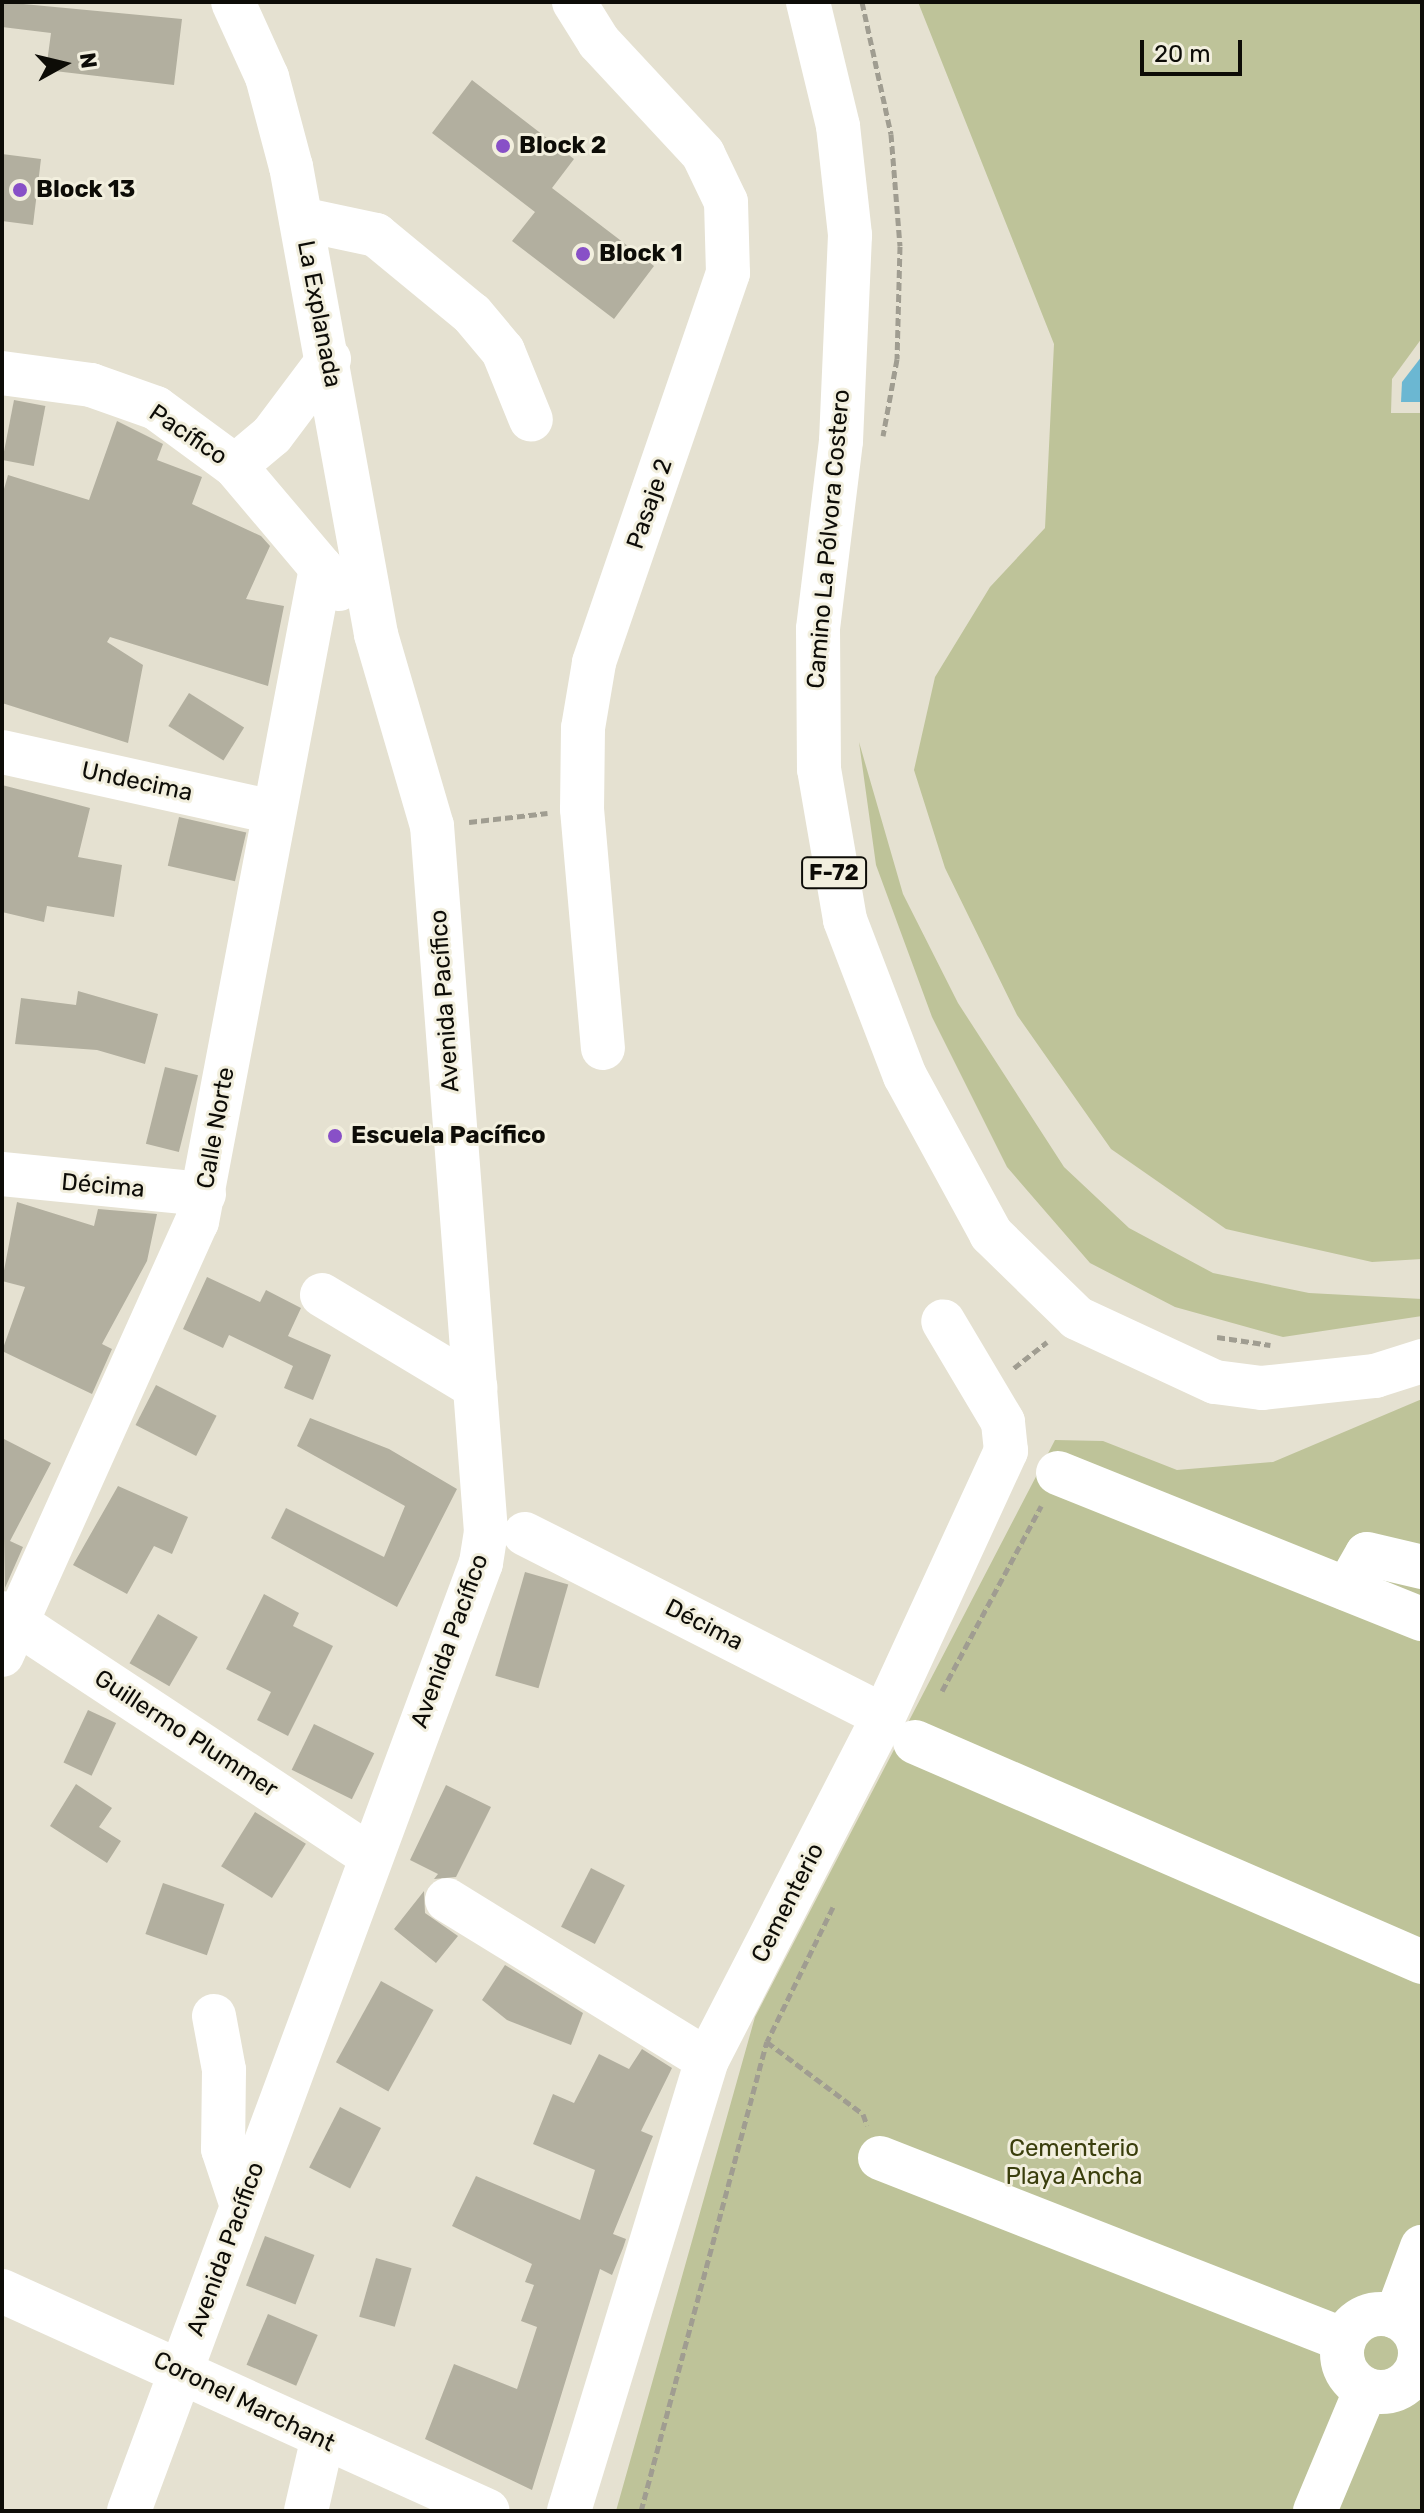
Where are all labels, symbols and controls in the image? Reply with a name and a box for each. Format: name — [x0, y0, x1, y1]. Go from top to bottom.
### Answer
north arrow — [24, 24, 104, 104]
scale bar — [1144, 24, 1246, 74]
text: 20 m — [1154, 40, 1211, 68]
text: N — [74, 51, 103, 70]
place label: Block 2 — [519, 132, 606, 160]
marker: Block 2 — [494, 137, 512, 155]
place label: Block 13 — [36, 176, 135, 204]
marker: Block 13 — [11, 181, 29, 199]
street label: La Explanada — [291, 238, 347, 390]
place label: Block 1 — [599, 240, 683, 268]
marker: Block 1 — [574, 245, 592, 263]
street label: Camino La Pólvora Costero — [802, 388, 856, 690]
street label: Pacífico — [144, 399, 232, 471]
street label: Pasaje 2 — [621, 455, 679, 553]
street label: Undecima — [79, 756, 195, 808]
road number: F-72 — [800, 855, 868, 891]
street label: Avenida Pacífico — [424, 909, 466, 1093]
street label: Calle Norte — [191, 1065, 241, 1191]
place label: Escuela Pacífico — [351, 1122, 546, 1150]
marker: Escuela Pacífico — [326, 1127, 344, 1145]
street label: Décima — [60, 1168, 146, 1204]
street label: Avenida Pacífico — [405, 1550, 495, 1732]
street label: Décima — [660, 1593, 748, 1657]
street label: Guillermo Plummer — [89, 1664, 283, 1804]
street label: Cementerio — [746, 1839, 830, 1967]
park label: Cementerio Playa Ancha — [1005, 2135, 1143, 2191]
street label: Avenida Pacífico — [181, 2158, 271, 2340]
street label: Coronel Marchant — [149, 2346, 339, 2458]

